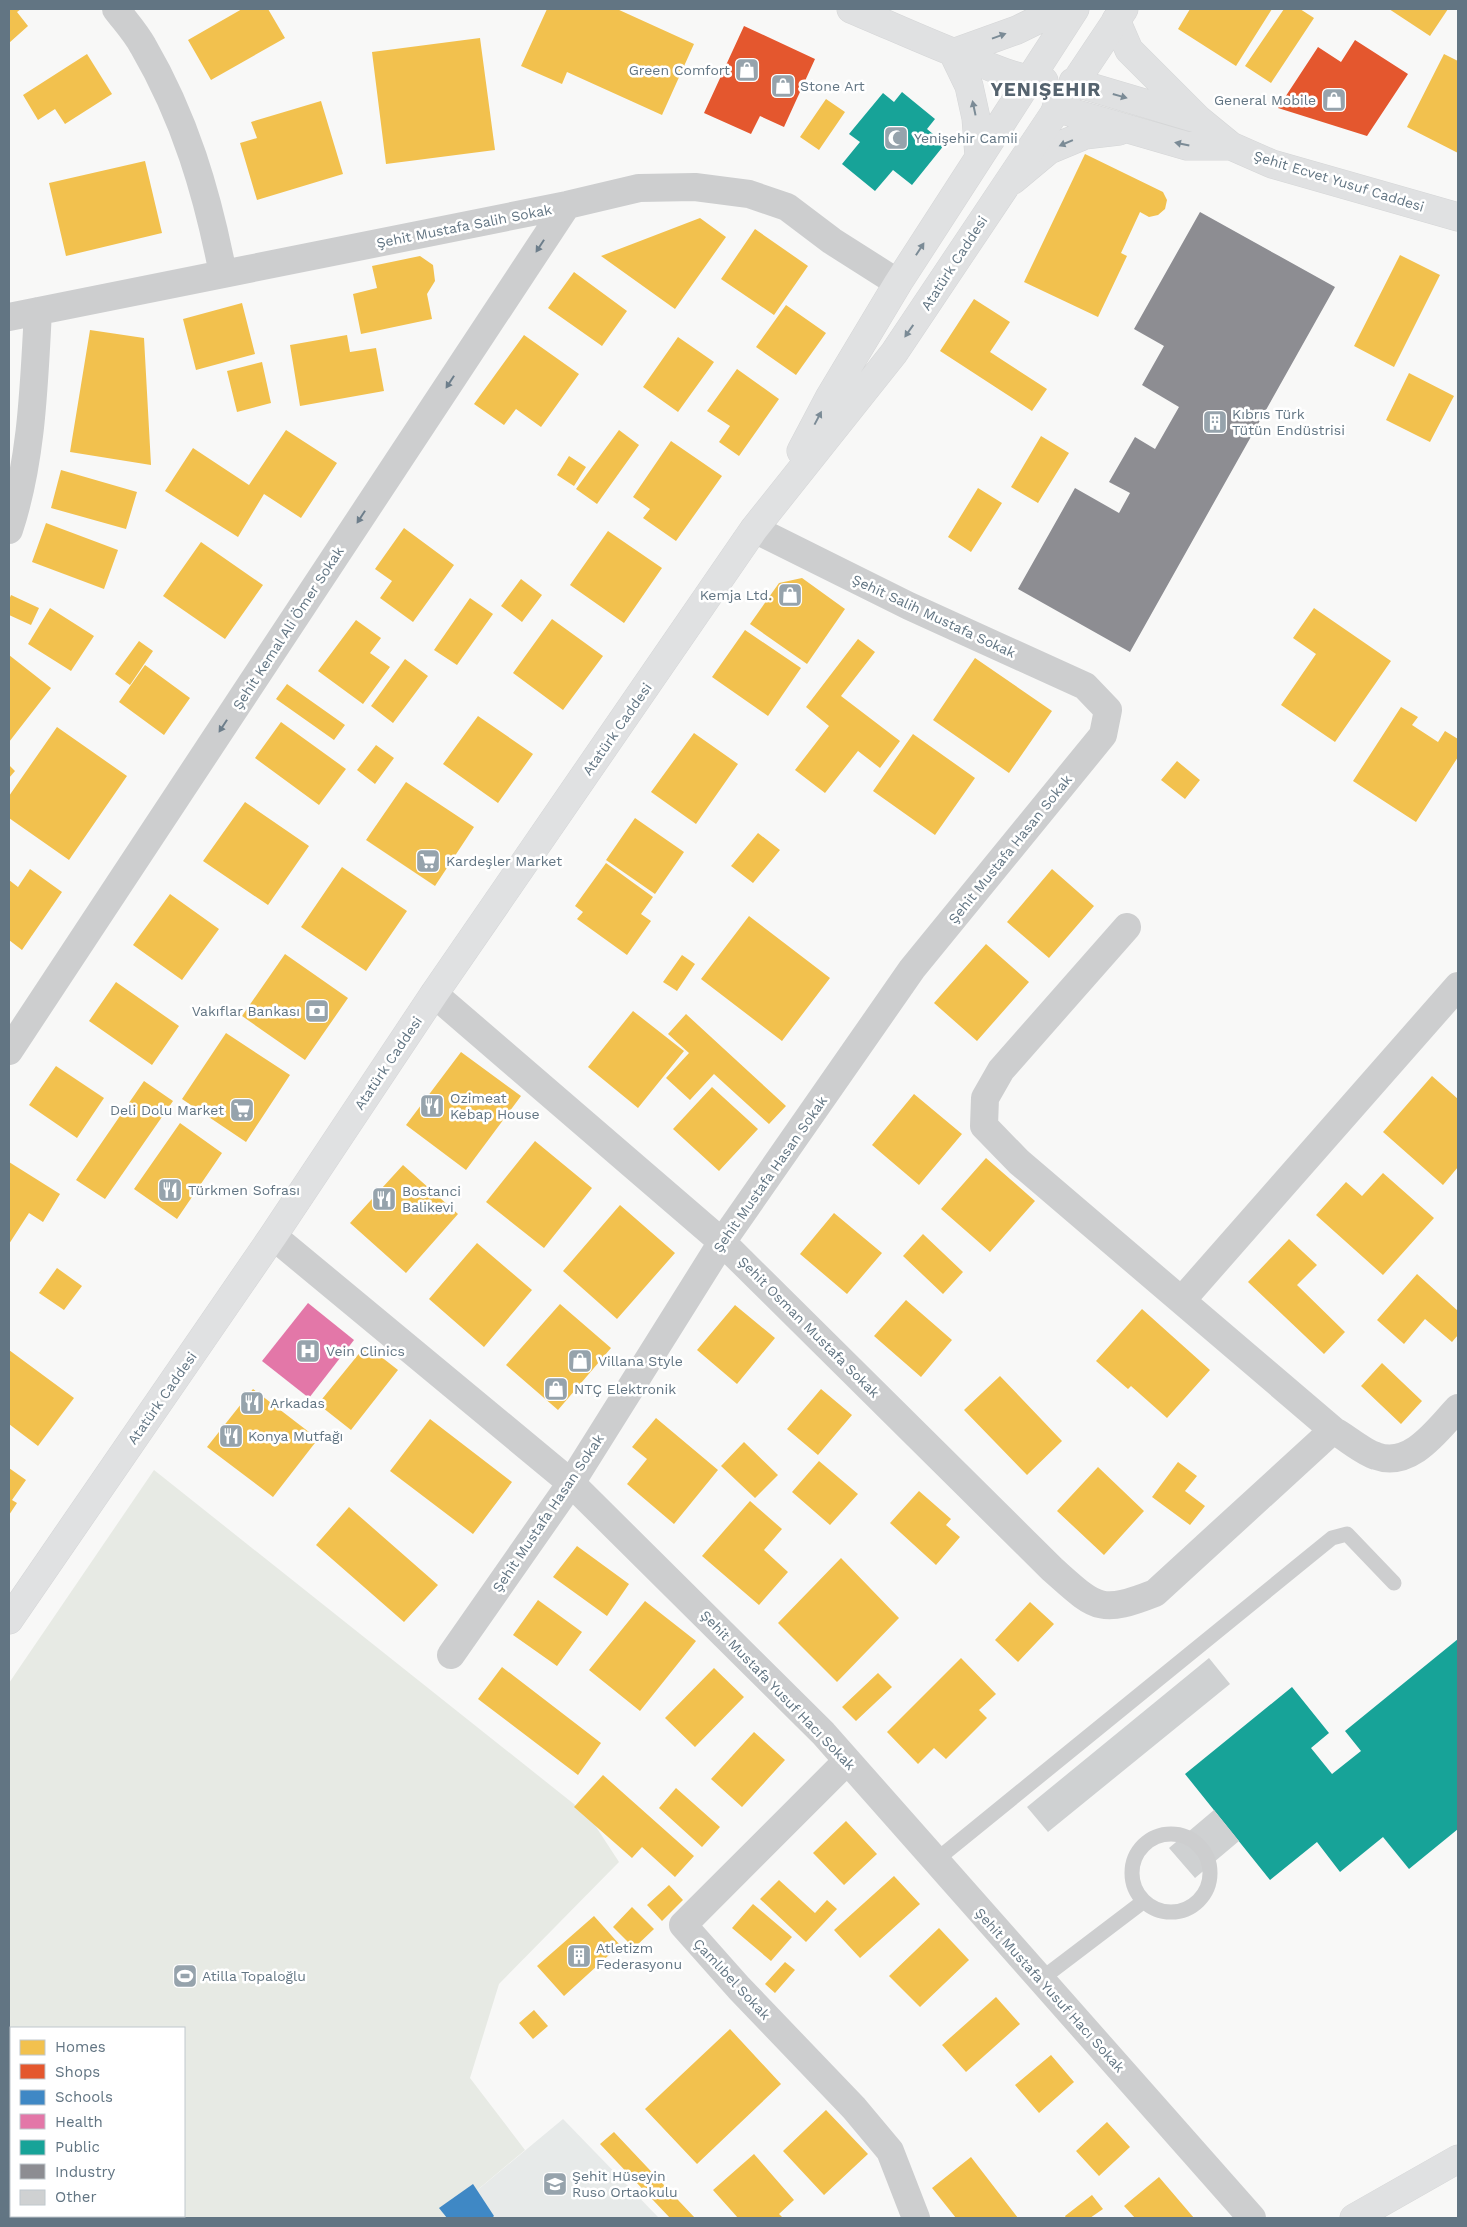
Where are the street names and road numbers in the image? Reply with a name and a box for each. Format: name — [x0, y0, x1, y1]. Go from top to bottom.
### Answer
street label: Şehit Ecvet Yusuf Caddesi — [1252, 147, 1426, 215]
street label: Şehit Mustafa Salih Sokak — [375, 201, 553, 251]
street label: Atatürk Caddesi — [918, 213, 990, 313]
street label: Şehit Kemal Ali Ömer Sokak — [229, 543, 347, 712]
street label: Şehit Salih Mustafa Sokak — [850, 571, 1018, 661]
street label: Atatürk Caddesi — [579, 680, 655, 778]
street label: Şehit Mustafa Hasan Sokak — [945, 771, 1075, 927]
street label: Atatürk Caddesi — [351, 1013, 425, 1113]
street label: Şehit Mustafa Hasan Sokak — [710, 1093, 830, 1255]
street label: Şehit Osman Mustafa Sokak — [735, 1253, 883, 1401]
street label: Atatürk Caddesi — [124, 1349, 200, 1447]
street label: Şehit Mustafa Hasan Sokak — [489, 1431, 607, 1595]
street label: Şehit Mustafa Yusuf Hacı Sokak — [697, 1607, 859, 1773]
street label: Şehit Mustafa Yusuf Hacı Sokak — [972, 1905, 1128, 2076]
street label: Çamlıbel Sokak — [690, 1935, 774, 2023]

